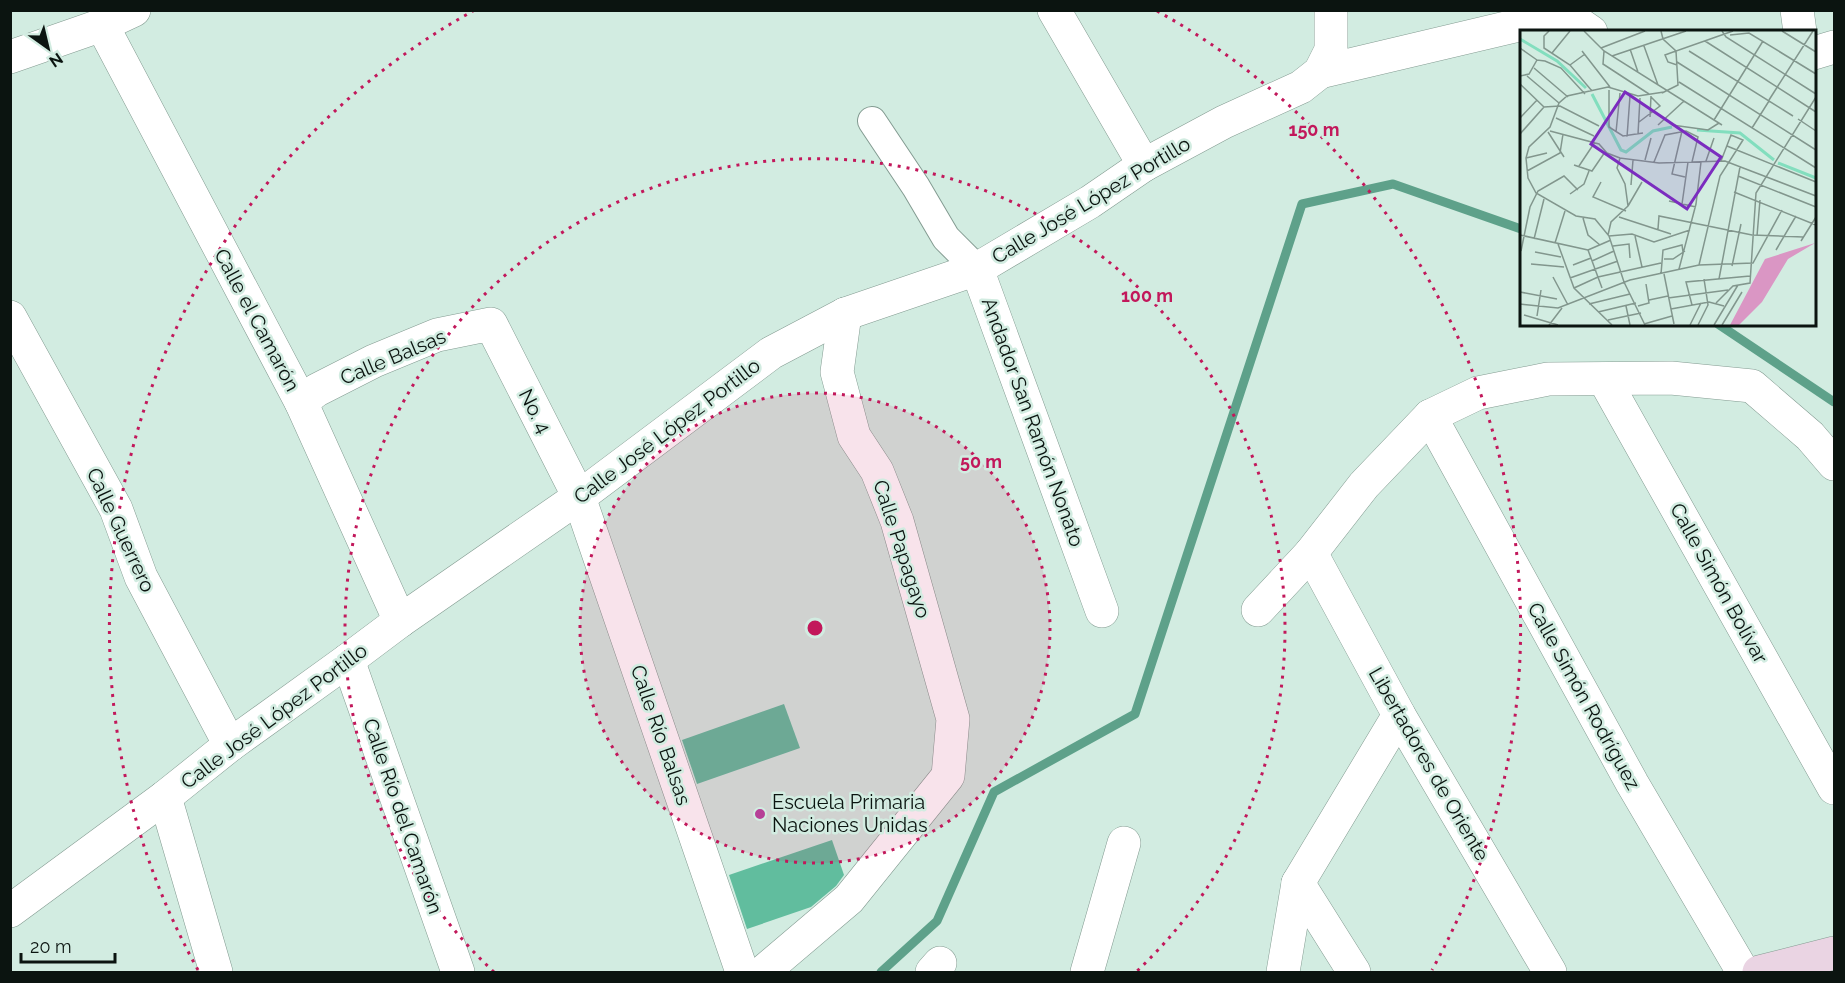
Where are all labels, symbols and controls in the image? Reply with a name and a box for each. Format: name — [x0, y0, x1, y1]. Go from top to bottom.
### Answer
north arrow — [18, 18, 78, 78]
inset map — [1520, 30, 1815, 326]
text: N — [46, 49, 66, 71]
text: 150 m — [1289, 119, 1340, 140]
street label: Calle José López Portillo — [988, 131, 1194, 269]
street label: Calle el Camarón — [209, 245, 305, 395]
text: 100 m — [1121, 285, 1173, 306]
street label: Andador San Ramón Nonato — [977, 294, 1089, 550]
street label: Calle Balsas — [337, 324, 449, 390]
street label: Calle José López Portillo — [569, 353, 765, 509]
street label: No. 4 — [514, 385, 556, 437]
text: 50 m — [960, 451, 1002, 472]
street label: Calle Guerrero — [82, 464, 160, 596]
street label: Calle Papagayo — [868, 477, 936, 621]
street label: Calle Simón Bolívar — [1665, 499, 1773, 667]
street label: Calle Simón Rodríguez — [1523, 598, 1645, 794]
centre of rings — [805, 618, 825, 638]
street label: Calle José López Portillo — [176, 638, 372, 794]
street label: Calle Río Balsas — [626, 662, 696, 808]
street label: Libertadores de Oriente — [1364, 663, 1494, 865]
street label: Calle Río del Camarón — [358, 715, 448, 917]
place label: Escuela Primaria Naciones Unidas — [772, 790, 928, 837]
marker: Escuela Primaria Naciones Unidas — [753, 807, 767, 821]
scale bar — [21, 926, 116, 964]
text: 20 m — [30, 936, 72, 957]

